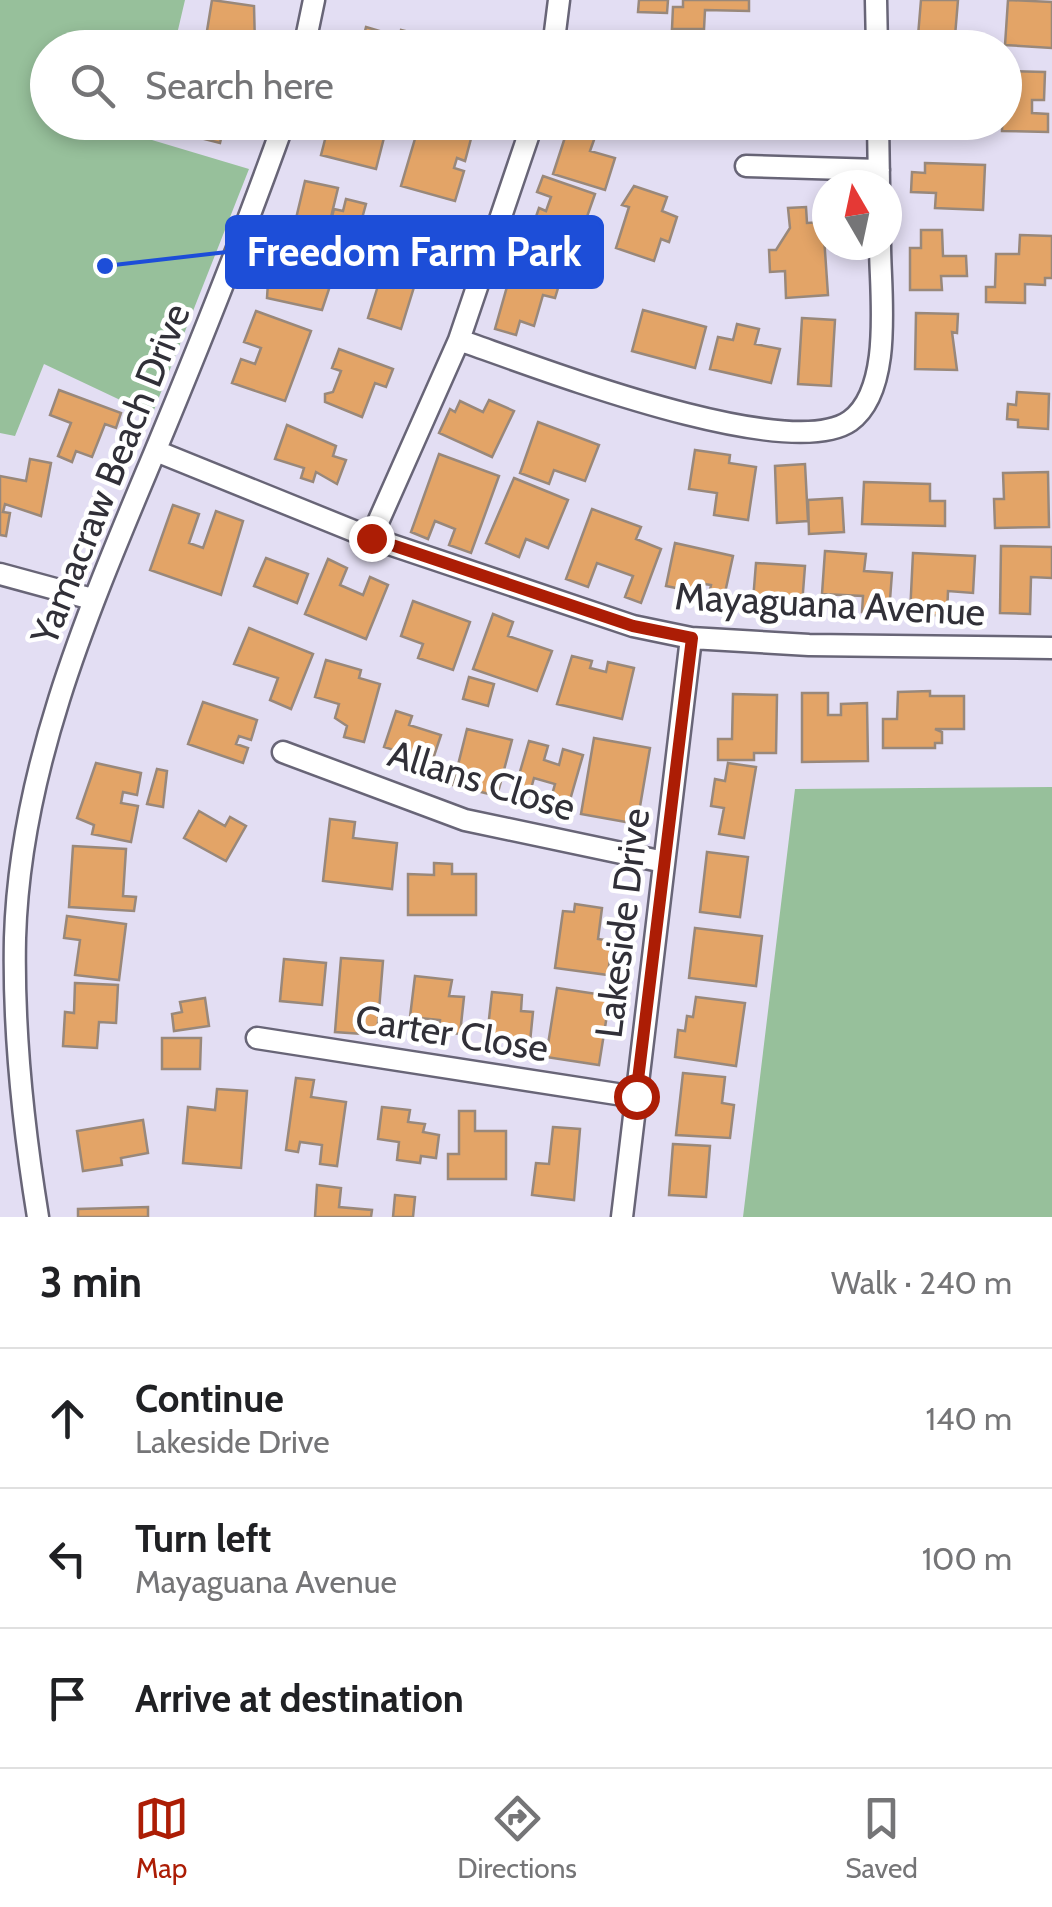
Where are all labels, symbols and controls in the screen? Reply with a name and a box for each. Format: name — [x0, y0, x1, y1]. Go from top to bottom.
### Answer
search box — [30, 30, 1022, 140]
icon: search — [65, 58, 120, 113]
text: Search here — [145, 62, 334, 109]
north arrow — [812, 170, 902, 260]
callout: Freedom Farm Park — [227, 217, 602, 287]
text: Freedom Farm Park — [246, 227, 582, 276]
street label: Yamacraw Beach Drive — [20, 297, 200, 652]
route end — [349, 516, 395, 562]
street label: Mayaguana Avenue — [674, 572, 986, 636]
street label: Allans Close — [383, 729, 581, 831]
street label: Lakeside Drive — [585, 805, 659, 1041]
street label: Carter Close — [352, 995, 552, 1071]
route start — [614, 1074, 660, 1120]
text: 3 min — [40, 1256, 142, 1308]
text: Walk · 240 m — [831, 1263, 1012, 1302]
text: Continue — [135, 1375, 284, 1422]
icon: ahead — [40, 1391, 95, 1446]
text: 140 m — [925, 1399, 1012, 1438]
text: Lakeside Drive — [135, 1422, 330, 1461]
text: Turn left — [135, 1515, 271, 1562]
icon: left — [40, 1531, 95, 1586]
text: 100 m — [922, 1539, 1012, 1578]
text: Mayaguana Avenue — [135, 1562, 397, 1601]
icon: arrive — [40, 1671, 95, 1726]
text: Arrive at destination — [135, 1675, 464, 1722]
tab: Map — [134, 1791, 189, 1885]
tab: Directions — [457, 1791, 577, 1885]
tab: Saved — [845, 1791, 918, 1885]

